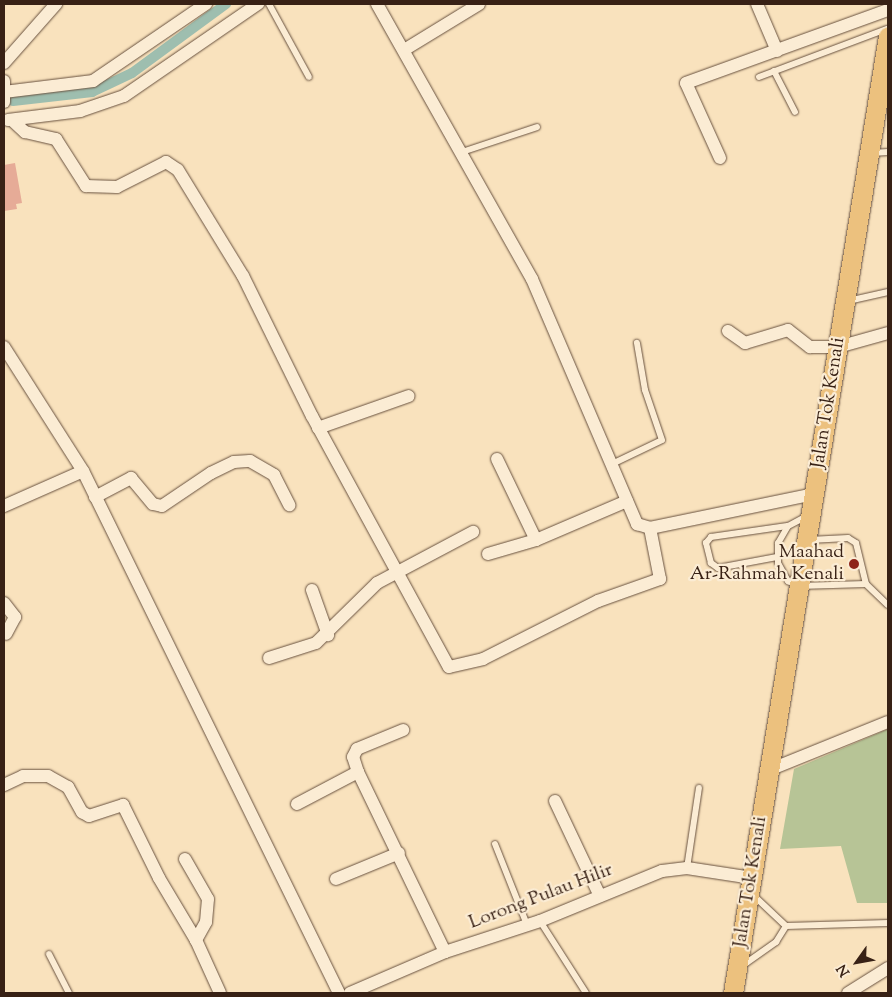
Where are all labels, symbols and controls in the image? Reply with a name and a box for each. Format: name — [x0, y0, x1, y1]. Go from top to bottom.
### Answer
street label: Jalan Tok Kenali — [807, 336, 851, 470]
place label: Maahad Ar-Rahmah Kenali — [690, 542, 844, 586]
marker: Maahad Ar-Rahmah Kenali — [848, 558, 860, 570]
street label: Jalan Tok Kenali — [729, 815, 773, 949]
street label: Lorong Pulau Hilir — [466, 859, 616, 935]
north arrow — [832, 937, 882, 987]
text: N — [833, 960, 856, 980]

